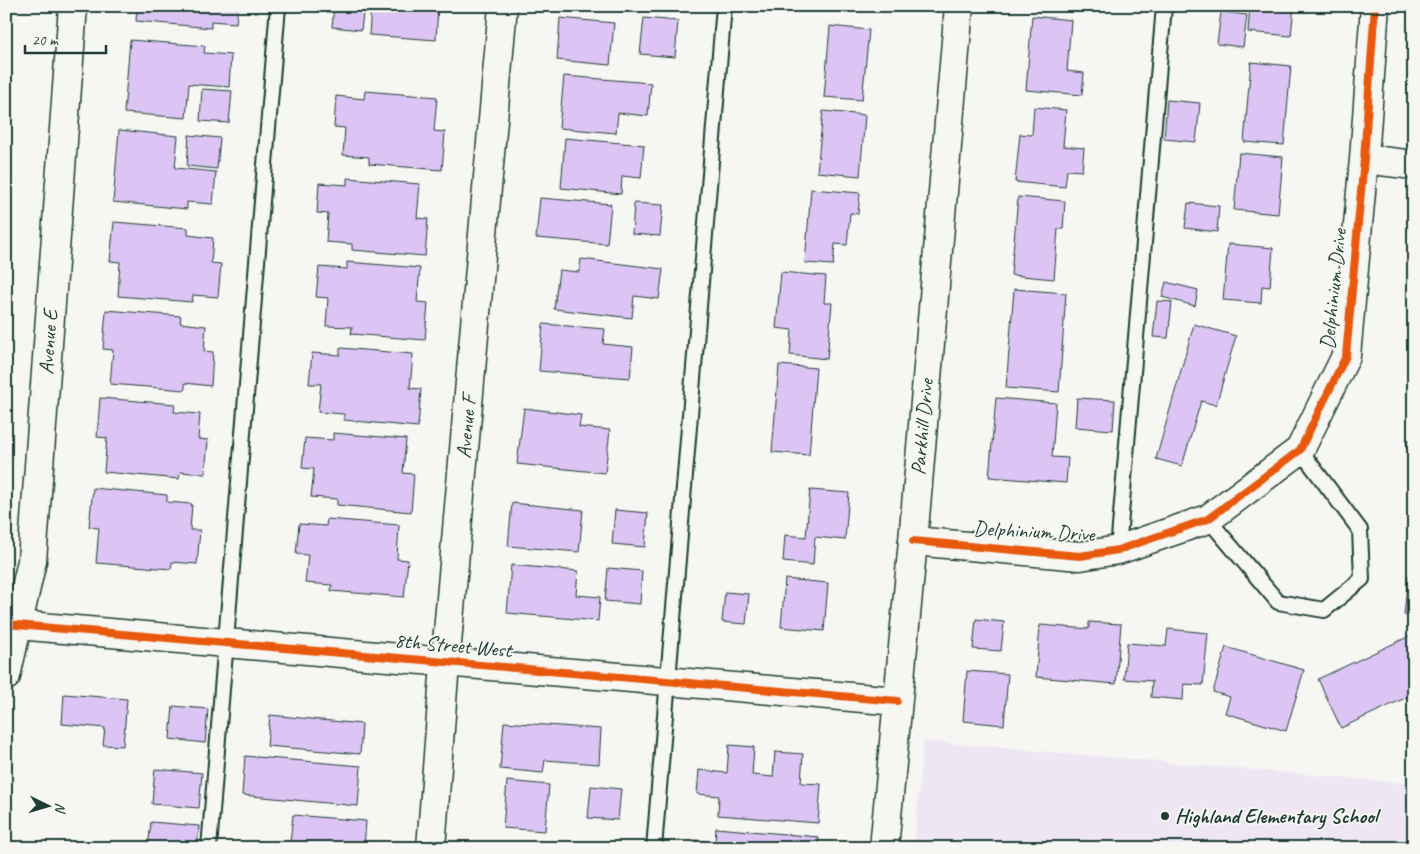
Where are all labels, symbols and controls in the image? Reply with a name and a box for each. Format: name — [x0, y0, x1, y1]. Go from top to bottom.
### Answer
scale bar — [25, 22, 106, 54]
text: 20 m — [32, 31, 59, 50]
street label: Delphinium Drive — [1314, 226, 1352, 350]
street label: Avenue E — [33, 306, 63, 375]
street label: Parkhill Drive — [905, 376, 939, 476]
street label: Avenue F — [450, 390, 482, 459]
street label: Delphinium Drive — [973, 515, 1096, 547]
street label: 8th Street West — [393, 627, 515, 663]
north arrow — [22, 782, 72, 832]
text: N — [51, 802, 69, 814]
place label: Highland Elementary School — [1175, 803, 1382, 830]
marker: Highland Elementary School — [1159, 810, 1171, 822]

